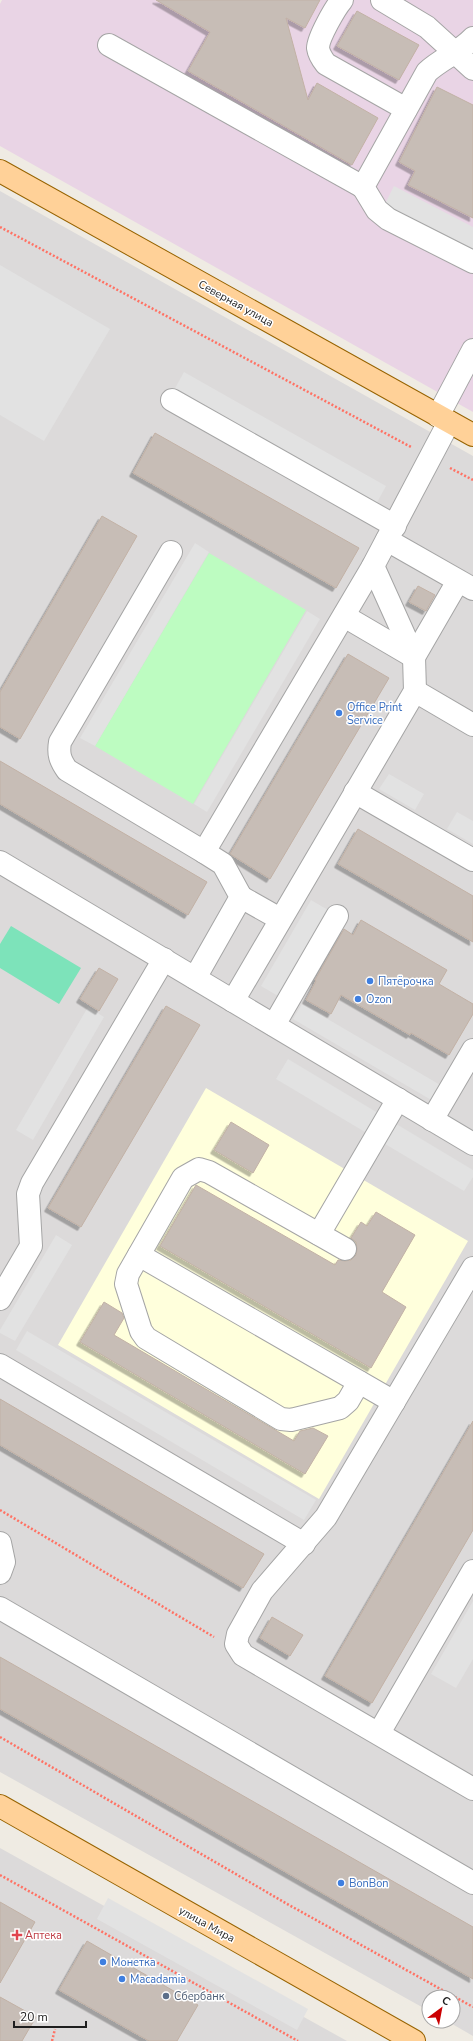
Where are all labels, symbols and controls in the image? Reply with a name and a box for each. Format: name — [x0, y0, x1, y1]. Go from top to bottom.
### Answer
street label: Северная улица — [196, 277, 276, 330]
place label: Office Print Service — [347, 700, 402, 728]
marker: Office Print Service — [334, 708, 344, 718]
place label: Пятёрочка — [378, 974, 434, 989]
marker: Пятёрочка — [365, 976, 375, 986]
place label: Ozon — [366, 992, 392, 1007]
marker: Ozon — [353, 994, 363, 1004]
place label: BonBon — [349, 1876, 389, 1891]
marker: BonBon — [336, 1878, 346, 1888]
street label: улица Мира — [176, 1903, 237, 1946]
place label: Аптека — [25, 1928, 62, 1943]
marker: Аптека — [12, 1930, 22, 1940]
place label: Монетка — [111, 1955, 156, 1970]
marker: Монетка — [98, 1957, 108, 1967]
place label: Macadamia — [130, 1972, 186, 1987]
marker: Macadamia — [117, 1974, 127, 1984]
place label: Сбербанк — [174, 1989, 225, 2004]
north arrow — [421, 1989, 461, 2029]
marker: Сбербанк — [161, 1991, 171, 2001]
text: С — [439, 1993, 454, 2010]
scale bar — [14, 2003, 86, 2029]
text: 20 m — [20, 2009, 48, 2025]

